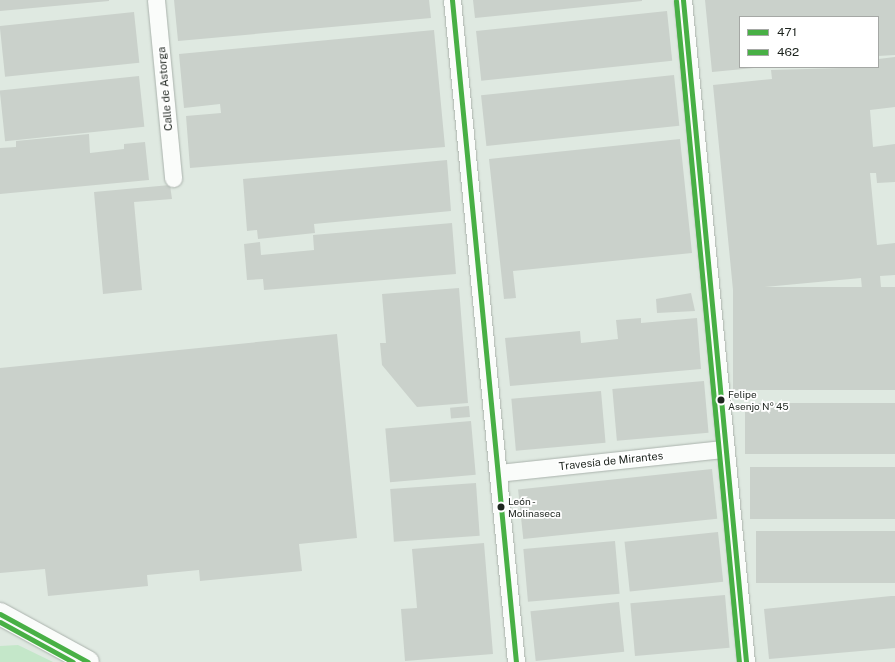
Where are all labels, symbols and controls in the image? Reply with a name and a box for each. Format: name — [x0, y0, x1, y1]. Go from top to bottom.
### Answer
legend — [739, 16, 879, 68]
text: 471 — [777, 25, 797, 39]
text: 462 — [777, 45, 799, 59]
street label: Calle de Astorga — [155, 46, 175, 132]
place label: Felipe Asenjo Nº 45 — [728, 388, 789, 412]
marker: Felipe Asenjo Nº 45 — [716, 395, 726, 405]
street label: Travesía de Mirantes — [558, 449, 664, 473]
place label: León - Molinaseca — [508, 495, 561, 518]
marker: León - Molinaseca — [496, 502, 506, 512]

